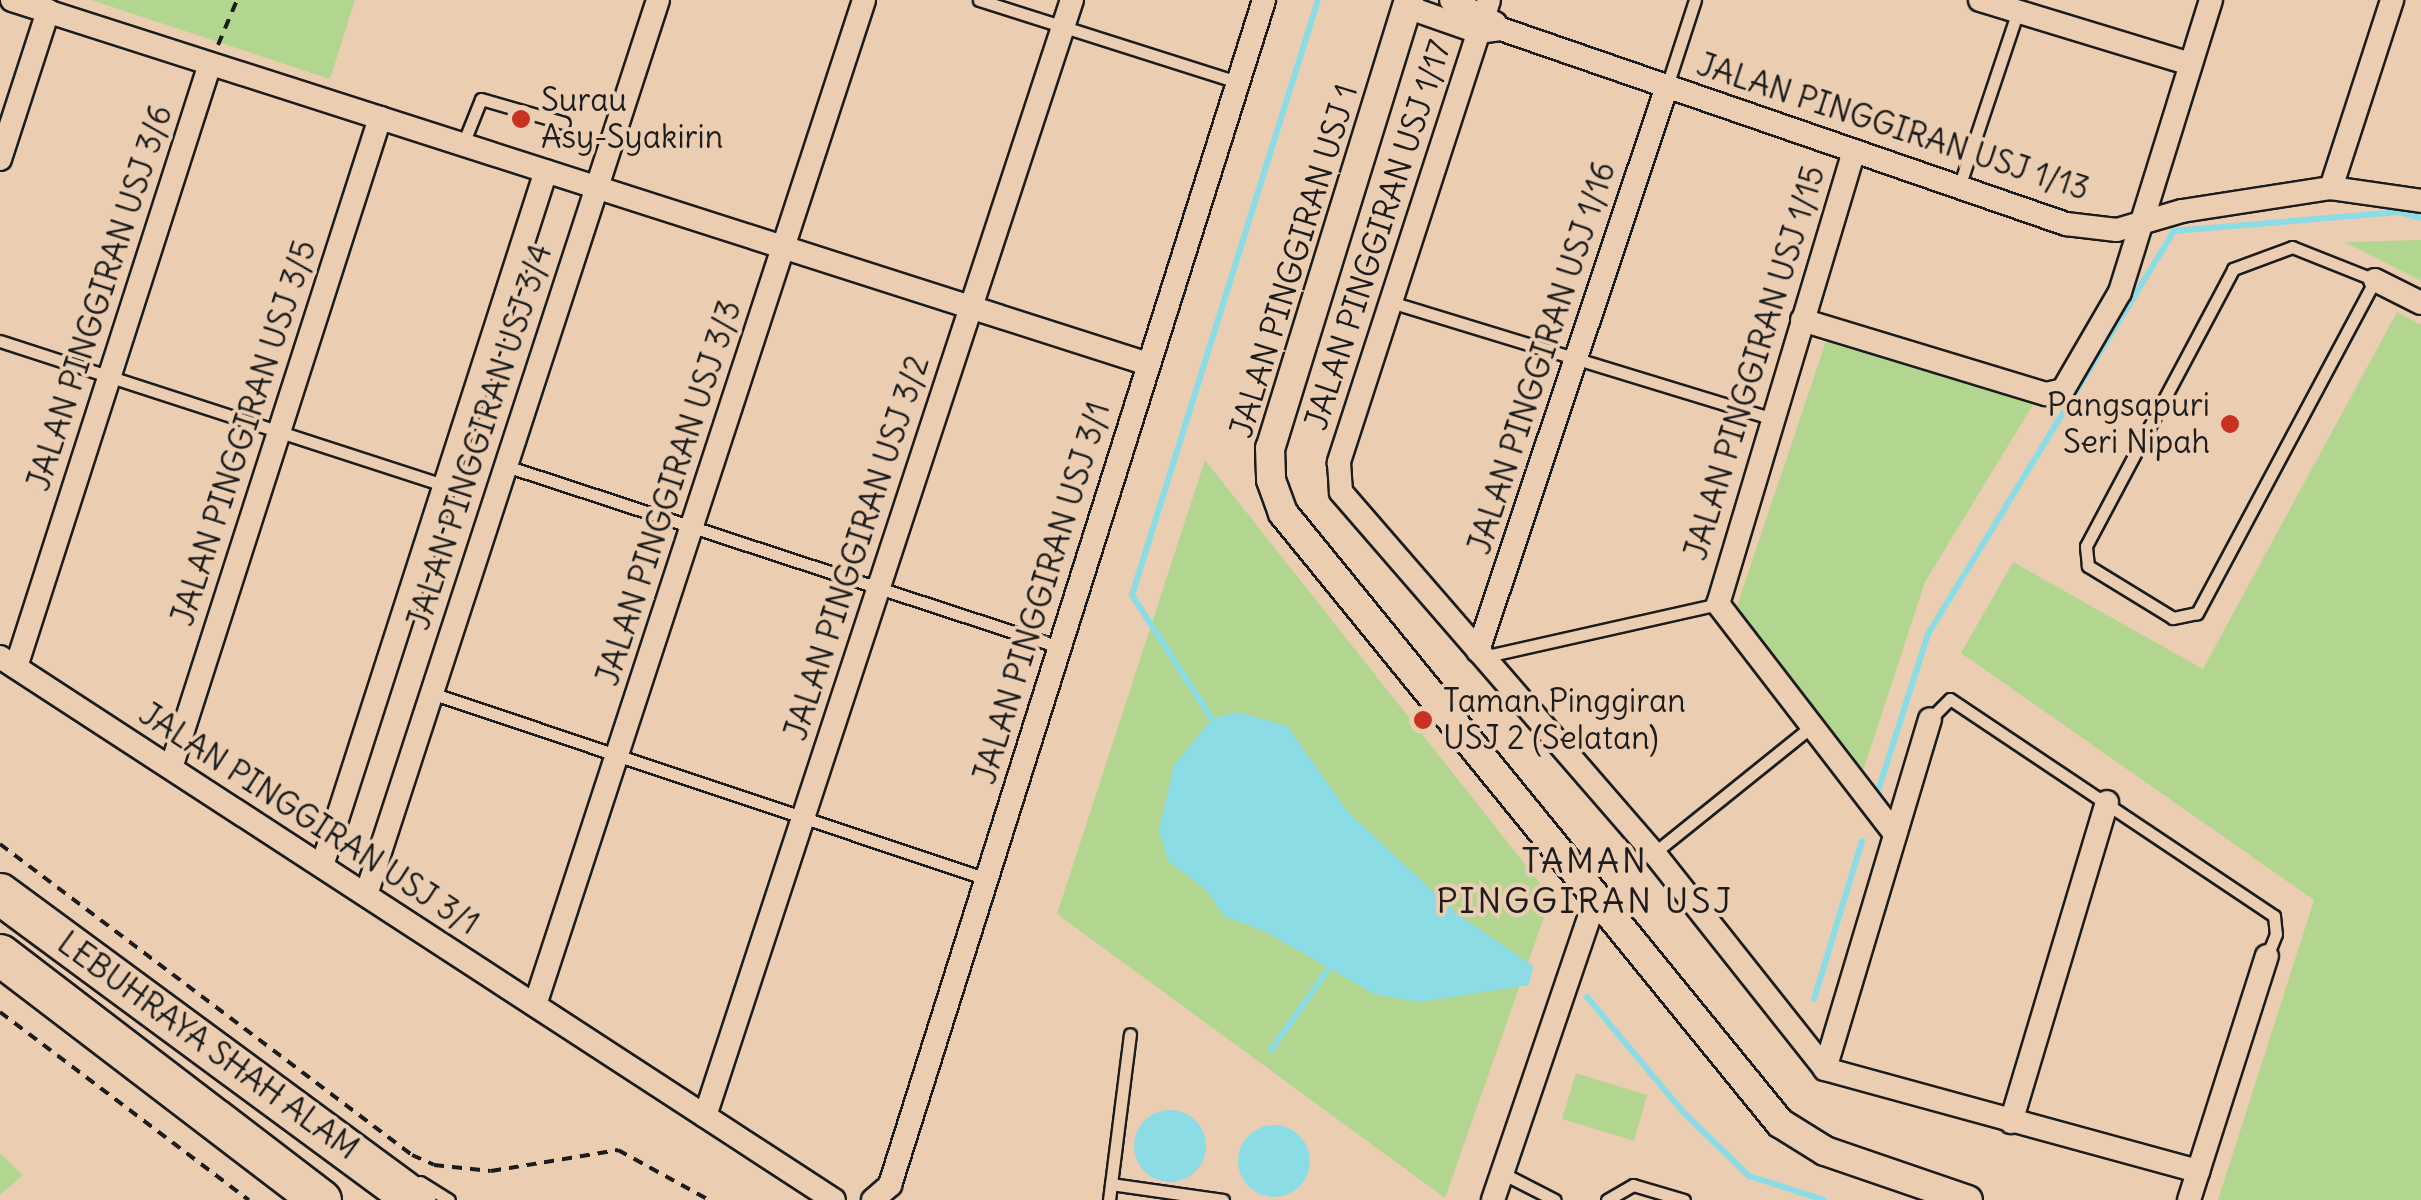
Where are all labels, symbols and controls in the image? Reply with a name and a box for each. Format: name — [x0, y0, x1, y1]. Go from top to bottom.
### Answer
street label: JALAN PINGGIRAN USJ 1/17 — [1297, 35, 1459, 435]
street label: JALAN PINGGIRAN USJ 1/13 — [1692, 45, 2094, 209]
street label: JALAN PINGGIRAN USJ 1 — [1222, 80, 1366, 442]
place label: Surau Asy-Syakirin — [541, 82, 723, 157]
street label: JALAN PINGGIRAN USJ 3/6 — [19, 100, 181, 496]
marker: Surau Asy-Syakirin — [510, 108, 532, 130]
street label: JALAN PINGGIRAN USJ 1/16 — [1460, 157, 1624, 559]
street label: JALAN PINGGIRAN USJ 1/15 — [1677, 161, 1833, 565]
street label: JALAN PINGGIRAN USJ 3/5 — [164, 236, 324, 630]
street label: JALAN PINGGIRAN USJ 3/4 — [399, 239, 561, 635]
street label: JALAN PINGGIRAN USJ 3/3 — [589, 296, 749, 690]
street label: JALAN PINGGIRAN USJ 3/2 — [777, 351, 937, 745]
place label: Pangsapuri Seri Nipah — [2047, 387, 2210, 462]
street label: JALAN PINGGIRAN USJ 3/1 — [966, 398, 1118, 788]
marker: Pangsapuri Seri Nipah — [2219, 413, 2241, 435]
place label: Taman Pinggiran USJ 2 (Selatan) — [1443, 683, 1686, 758]
street label: JALAN PINGGIRAN USJ 3/1 — [132, 695, 486, 943]
marker: Taman Pinggiran USJ 2 (Selatan) — [1412, 709, 1434, 731]
district label: TAMAN PINGGIRAN USJ — [1436, 839, 1734, 921]
street label: LEBUHRAYA SHAH ALAM — [50, 924, 366, 1168]

